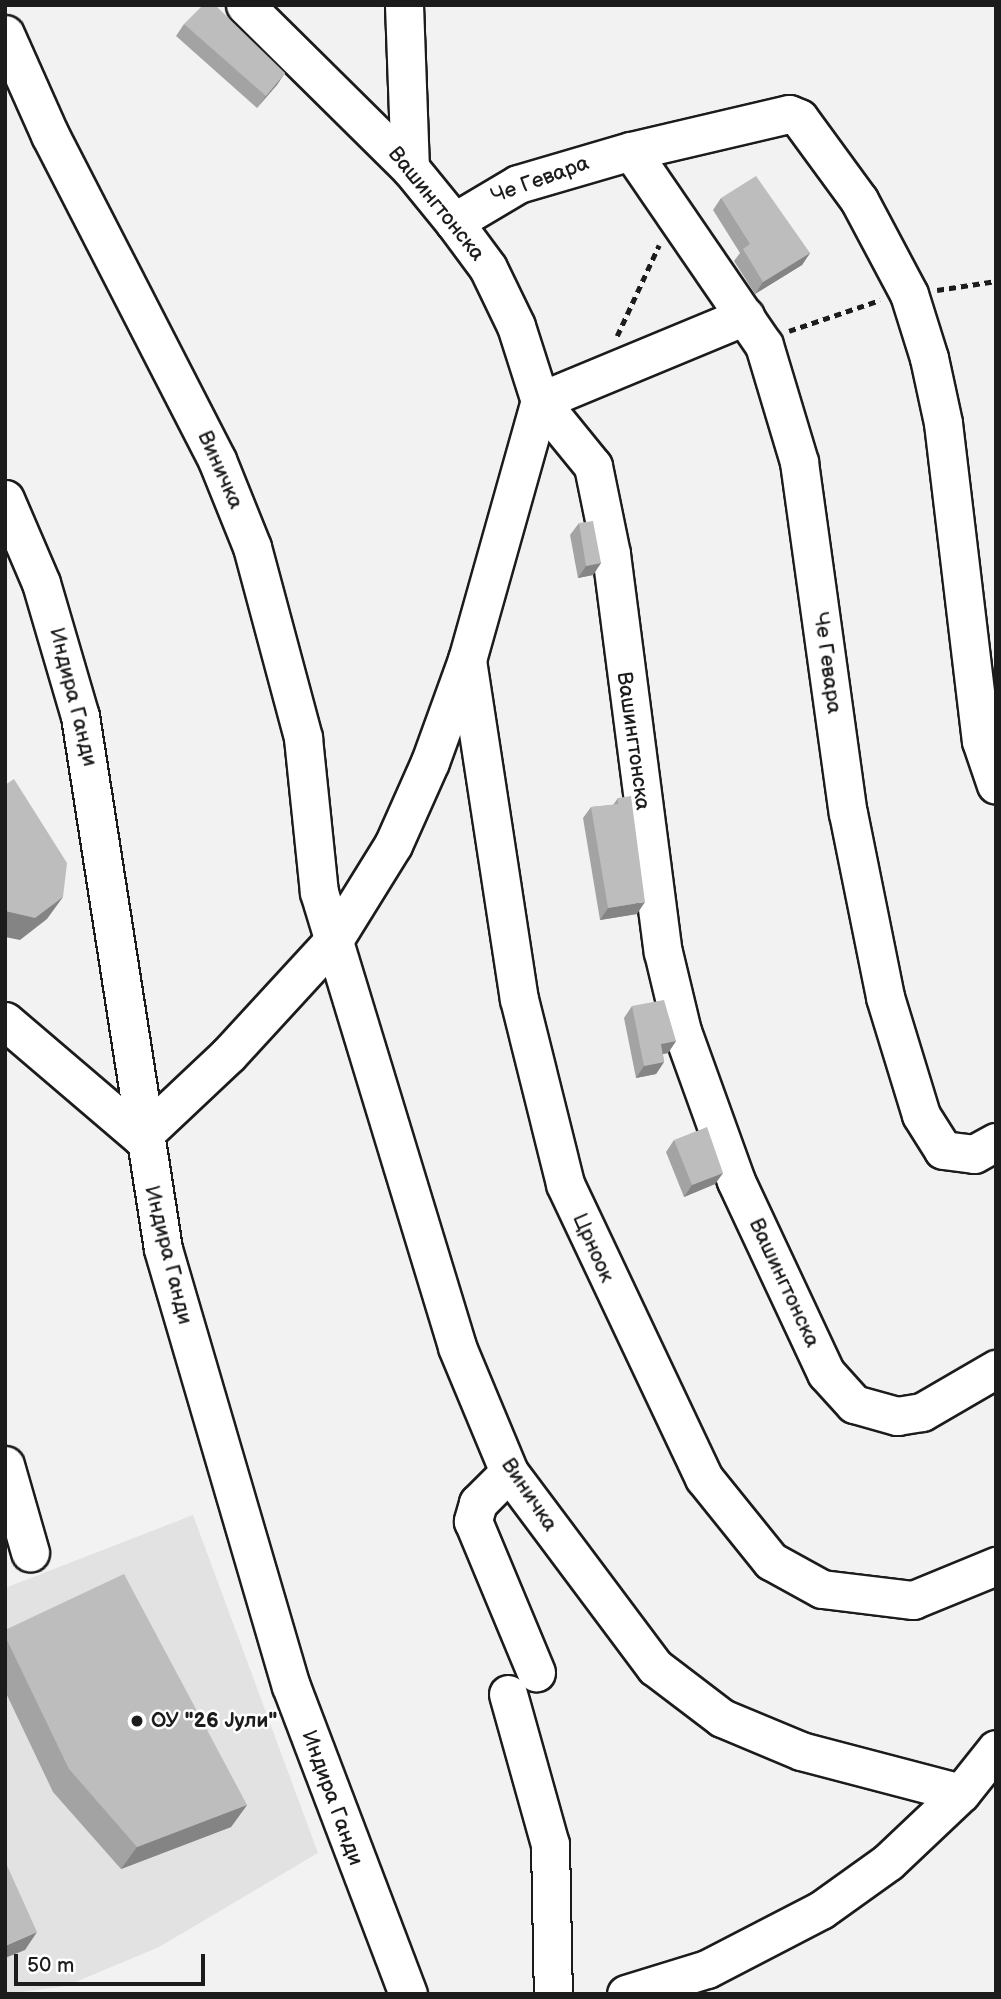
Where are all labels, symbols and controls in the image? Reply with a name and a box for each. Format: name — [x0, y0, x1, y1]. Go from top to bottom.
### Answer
street label: Вашингтонска — [382, 142, 490, 266]
street label: Че Гевара — [488, 151, 592, 209]
street label: Виничка — [192, 427, 248, 513]
street label: Че Гевара — [807, 611, 847, 715]
street label: Индира Ганди — [44, 625, 102, 769]
street label: Вашингтонска — [611, 670, 655, 812]
street label: Индира Ганди — [139, 1183, 197, 1327]
street label: Црноок — [567, 1210, 619, 1286]
street label: Вашингтонска — [743, 1214, 825, 1352]
street label: Виничка — [495, 1454, 563, 1536]
place label: ОУ "26 Јули" — [151, 1708, 277, 1734]
marker: ОУ "26 Јули" — [129, 1713, 145, 1729]
street label: Индира Ганди — [296, 1727, 368, 1869]
scale bar — [18, 1940, 208, 1984]
text: 50 m — [27, 1953, 74, 1978]

